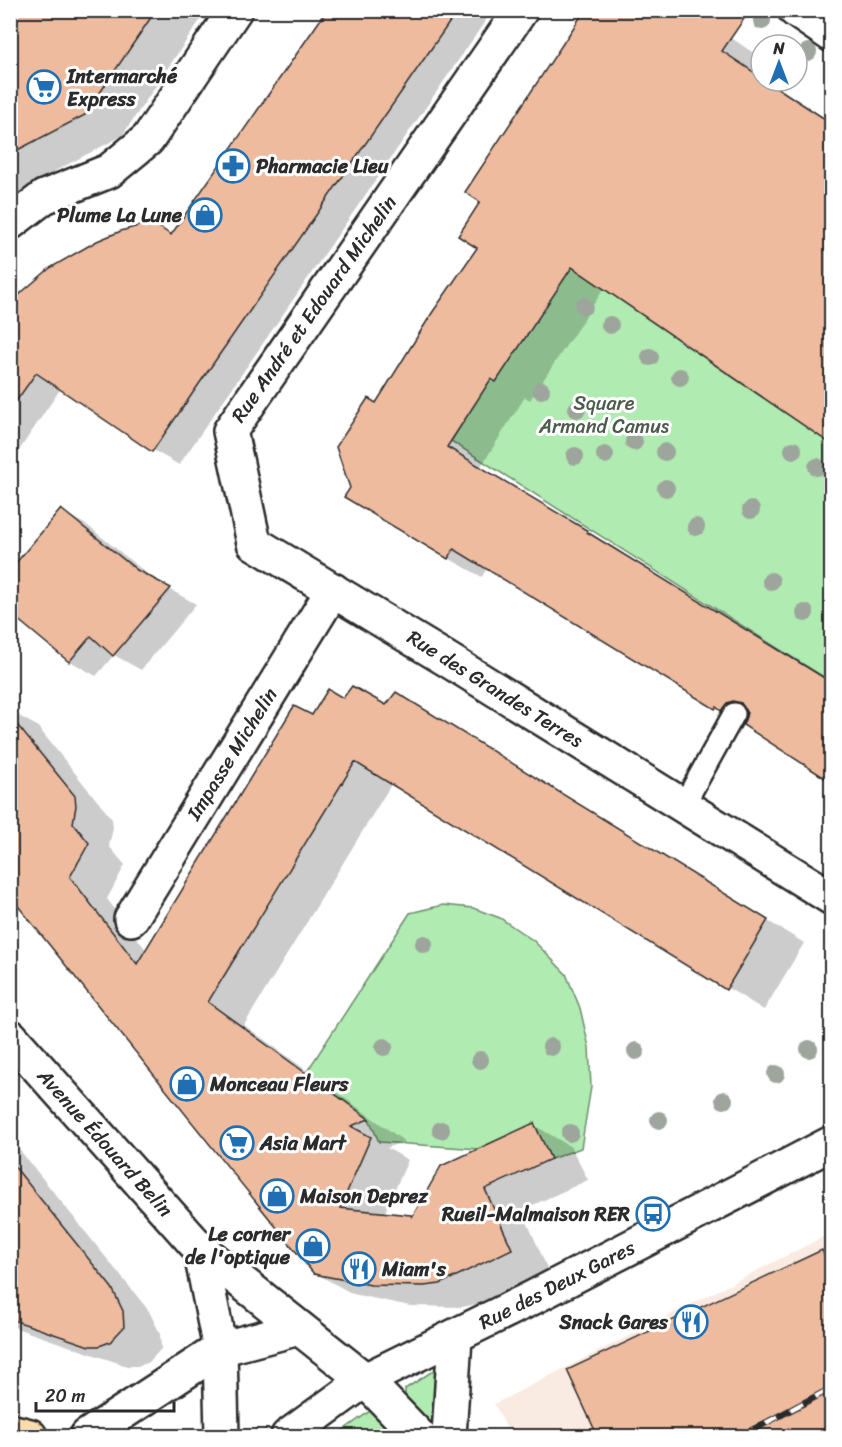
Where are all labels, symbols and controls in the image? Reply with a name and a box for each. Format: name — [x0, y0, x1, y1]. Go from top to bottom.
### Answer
north arrow — [749, 33, 809, 93]
text: N — [772, 34, 785, 63]
place label: Intermarché Express — [66, 59, 178, 117]
supermarket icon: Intermarché Express — [26, 69, 62, 105]
pharmacy icon: Pharmacie Lieu — [215, 148, 251, 184]
place label: Pharmacie Lieu — [256, 149, 389, 184]
street label: Rue André et Edouard Michelin — [222, 188, 406, 430]
shop icon: Plume La Lune — [187, 197, 223, 233]
place label: Plume La Lune — [57, 198, 183, 233]
park label: Square Armand Camus — [538, 386, 670, 444]
street label: Rue des Grandes Terres — [400, 621, 591, 758]
street label: Impasse Michelin — [177, 680, 287, 828]
street label: Avenue Édouard Belin — [28, 1060, 182, 1226]
shop icon: Monceau Fleurs — [169, 1066, 205, 1102]
place label: Monceau Fleurs — [209, 1067, 349, 1102]
supermarket icon: Asia Mart — [219, 1125, 255, 1161]
place label: Asia Mart — [259, 1126, 348, 1161]
shop icon: Maison Deprez — [259, 1178, 295, 1214]
place label: Maison Deprez — [299, 1179, 429, 1214]
bus stop icon: Rueil-Malmaison RER — [635, 1196, 671, 1232]
place label: Rueil-Malmaison RER — [441, 1197, 630, 1232]
place label: Le corner de l'optique — [185, 1217, 292, 1275]
shop icon: Le corner de l'optique — [295, 1228, 331, 1264]
street label: Rue des Deux Gares — [473, 1230, 642, 1340]
restaurant icon: Miam's — [341, 1251, 377, 1287]
place label: Miam's — [381, 1252, 447, 1287]
restaurant icon: Snack Gares — [673, 1304, 709, 1340]
place label: Snack Gares — [558, 1305, 669, 1340]
scale bar — [36, 1375, 174, 1413]
text: 20 m — [45, 1380, 85, 1412]

